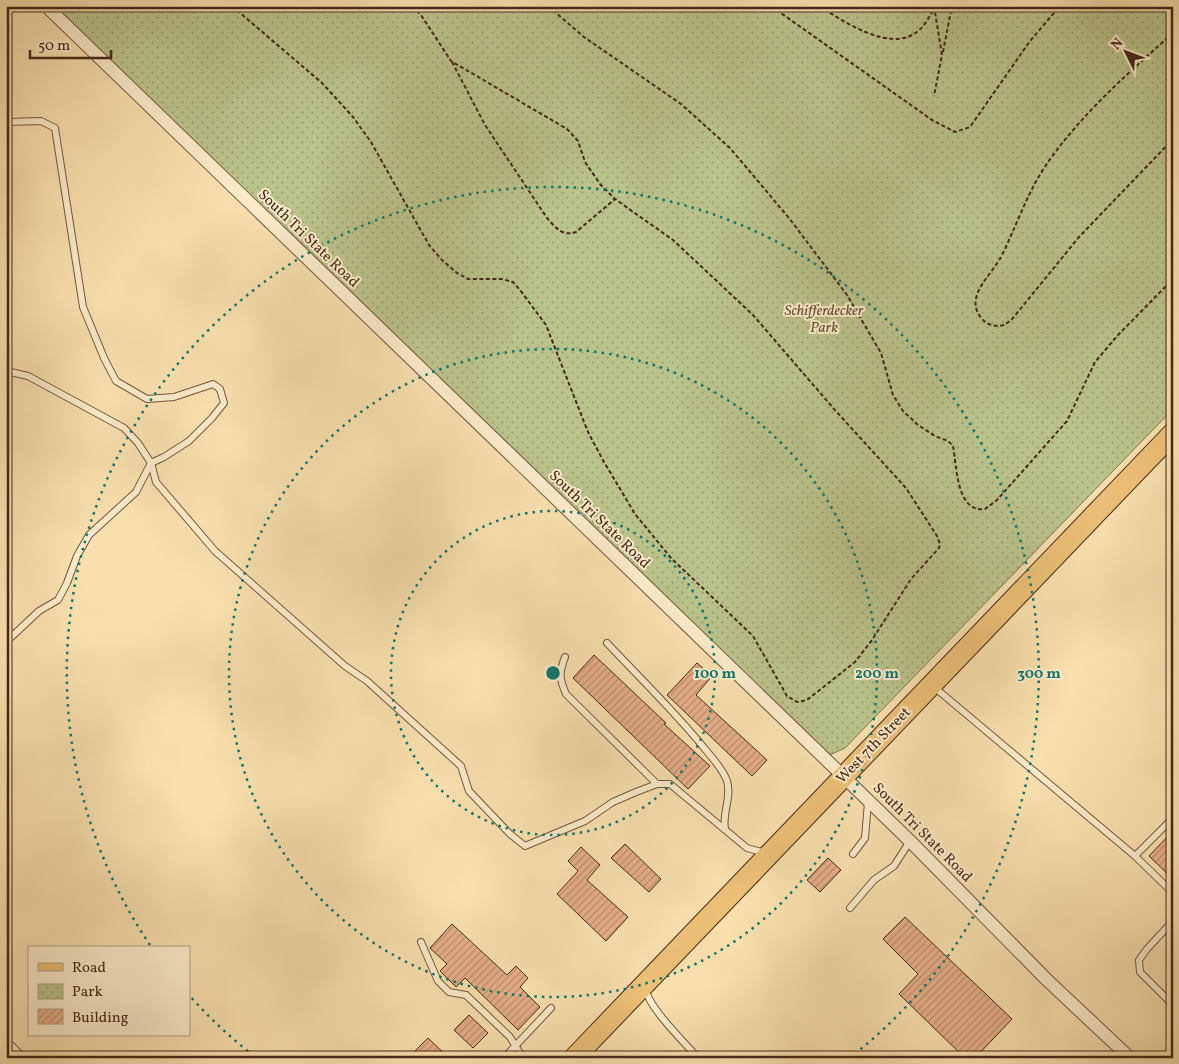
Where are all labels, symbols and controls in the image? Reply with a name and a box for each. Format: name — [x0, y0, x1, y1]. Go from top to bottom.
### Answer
scale bar — [30, 28, 111, 60]
north arrow — [1102, 28, 1152, 78]
text: N — [1107, 34, 1128, 54]
text: 50 m — [38, 36, 70, 57]
street label: South Tri State Road — [253, 185, 363, 293]
park label: Schifferdecker Park — [785, 301, 864, 339]
street label: South Tri State Road — [544, 466, 654, 574]
centre of rings — [544, 664, 562, 682]
text: 100 m — [694, 664, 737, 685]
text: 200 m — [855, 664, 899, 685]
text: 300 m — [1017, 664, 1061, 685]
street label: West 7th Street — [832, 703, 916, 789]
street label: South Tri State Road — [867, 778, 977, 888]
legend — [28, 946, 190, 1036]
text: Road — [72, 958, 106, 979]
text: Park — [72, 982, 103, 1003]
text: Building — [72, 1008, 129, 1029]

